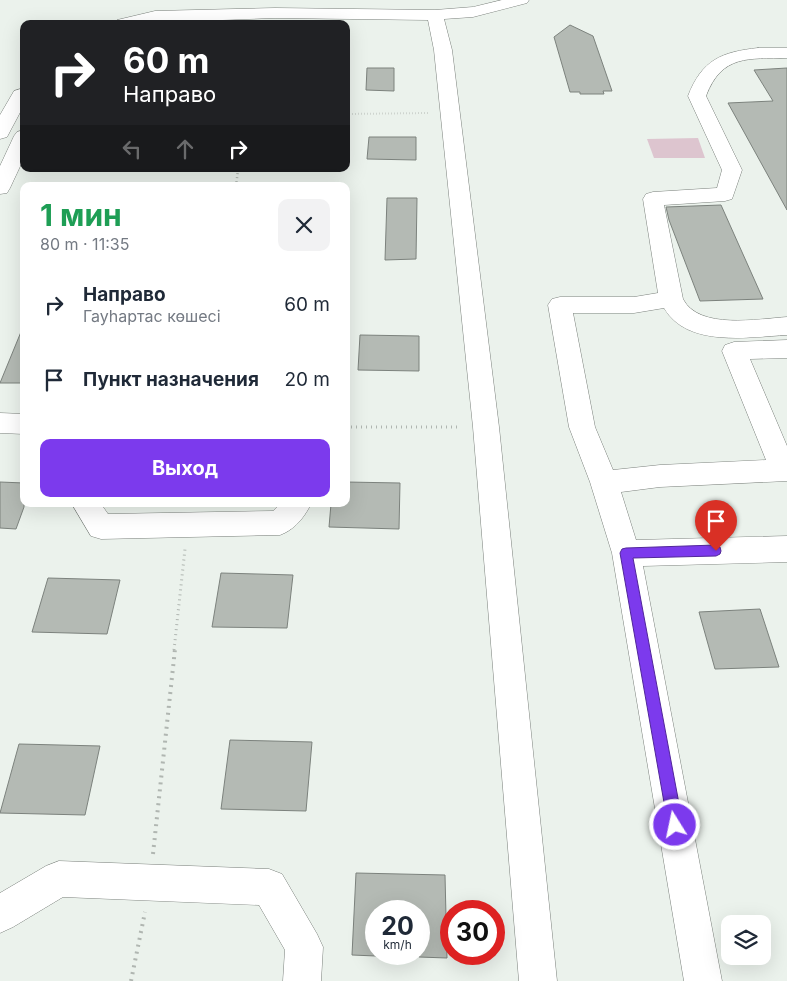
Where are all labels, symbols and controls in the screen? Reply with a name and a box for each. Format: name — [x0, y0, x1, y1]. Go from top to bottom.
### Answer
text: 60 m — [123, 39, 210, 81]
icon: right — [40, 40, 105, 105]
text: Направо — [123, 81, 216, 107]
icon: left — [118, 135, 146, 163]
icon: ahead — [171, 135, 199, 163]
icon: right — [224, 135, 252, 163]
text: 1 мин — [40, 197, 122, 233]
button: close — [278, 199, 330, 251]
text: 80 m · 11:35 — [40, 234, 129, 254]
text: Направо — [83, 283, 166, 306]
icon: right — [40, 291, 68, 319]
text: 60 m — [284, 293, 330, 316]
text: Гауhартас көшесі — [83, 306, 221, 326]
icon: arrive — [40, 366, 68, 394]
text: Пункт назначения — [83, 368, 259, 391]
text: 20 m — [284, 368, 330, 391]
button: Выход — [40, 439, 330, 497]
pin — [695, 500, 737, 551]
icon: arrive — [702, 507, 730, 535]
position arrow — [648, 798, 700, 850]
speed limit sign: 30 — [440, 900, 505, 965]
text: 20 — [381, 911, 414, 941]
map controls — [721, 915, 771, 965]
button: layers — [721, 915, 771, 965]
text: km/h — [383, 937, 412, 952]

